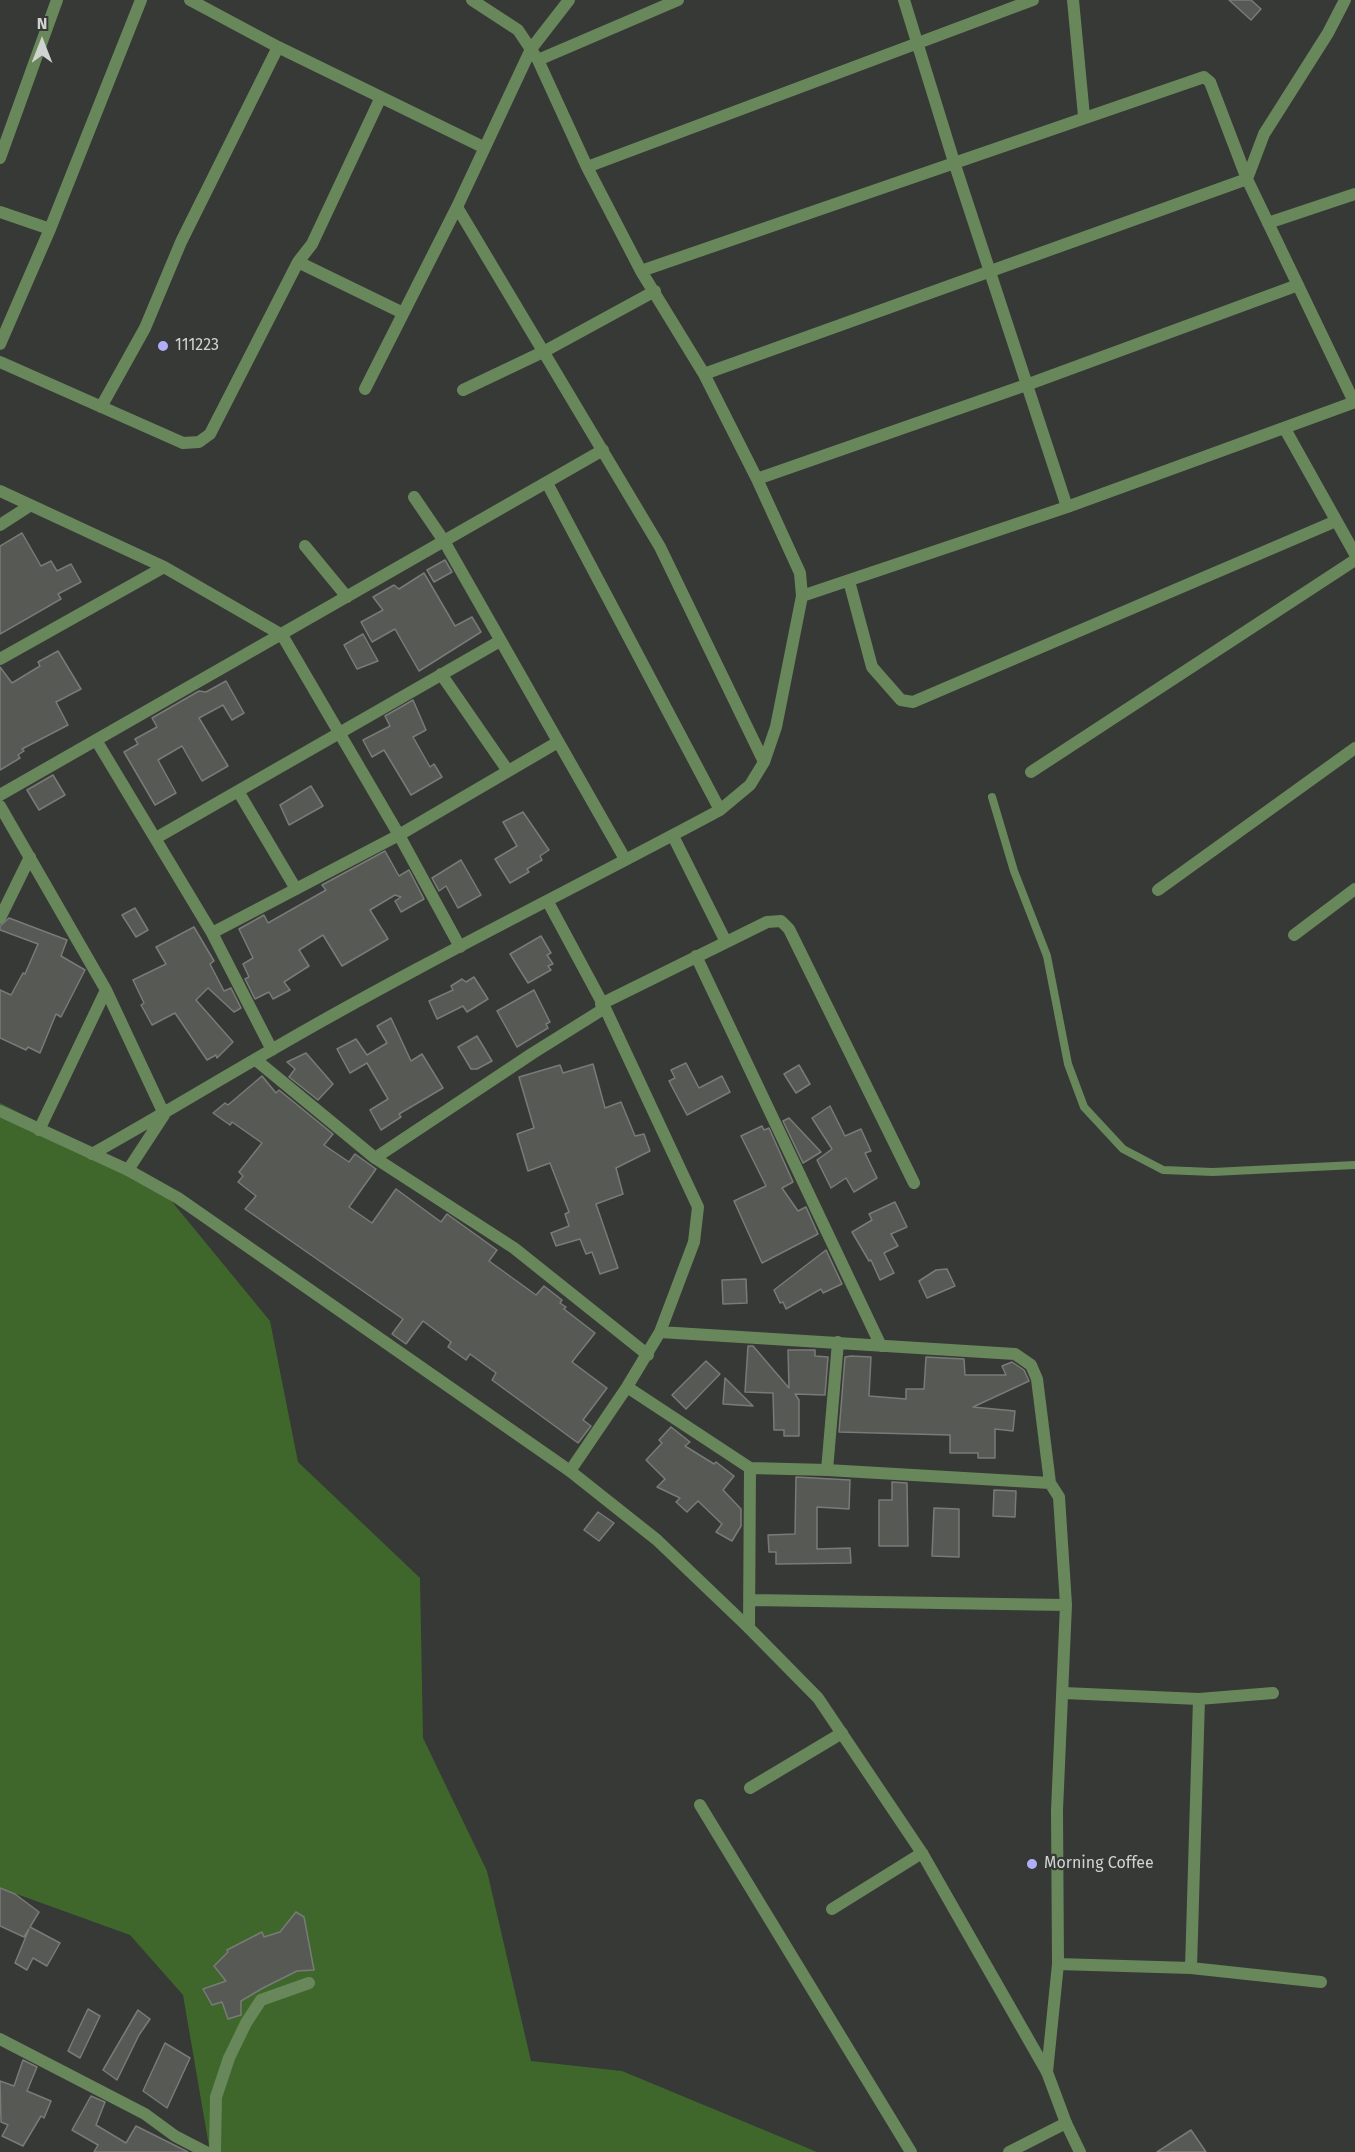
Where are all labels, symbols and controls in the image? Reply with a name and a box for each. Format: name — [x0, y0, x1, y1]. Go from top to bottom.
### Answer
north arrow — [12, 12, 72, 72]
text: N — [37, 14, 47, 33]
place label: 111223 — [175, 336, 219, 356]
marker: 111223 — [156, 339, 170, 353]
place label: Morning Coffee — [1044, 1854, 1154, 1874]
marker: Morning Coffee — [1025, 1857, 1039, 1871]

